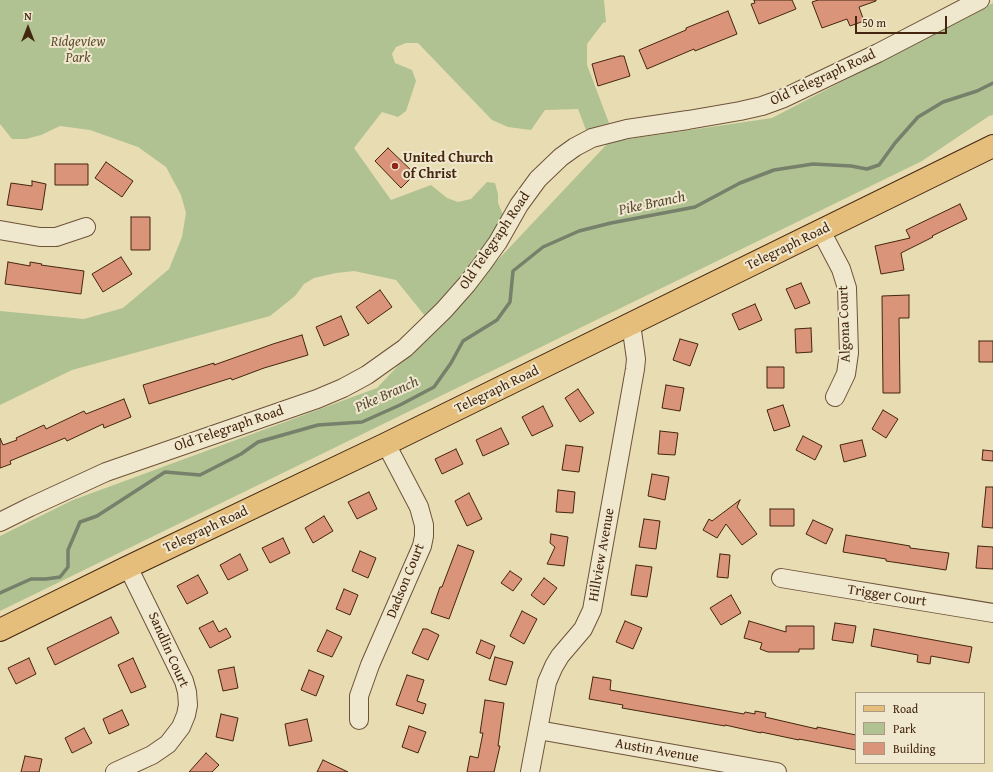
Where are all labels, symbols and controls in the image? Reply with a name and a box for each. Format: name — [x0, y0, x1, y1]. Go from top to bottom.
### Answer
north arrow — [8, 8, 48, 48]
text: N — [24, 8, 32, 24]
scale bar — [857, 8, 949, 34]
text: 50 m — [862, 14, 886, 31]
park label: Ridgeview Park — [51, 34, 105, 66]
street label: Old Telegraph Road — [768, 46, 878, 110]
place label: United Church of Christ — [403, 150, 493, 182]
marker: United Church of Christ — [390, 161, 400, 171]
water label: Pike Branch — [617, 188, 687, 220]
street label: Old Telegraph Road — [456, 189, 534, 293]
street label: Telegraph Road — [743, 219, 833, 275]
street label: Algona Court — [835, 285, 855, 363]
street label: Telegraph Road — [452, 362, 542, 418]
water label: Pike Branch — [352, 373, 422, 417]
street label: Old Telegraph Road — [172, 402, 286, 456]
street label: Telegraph Road — [161, 503, 251, 557]
street label: Hillview Avenue — [586, 507, 618, 603]
street label: Dadson Court — [383, 541, 429, 621]
street label: Trigger Court — [846, 581, 928, 611]
street label: Sandlin Court — [144, 610, 192, 690]
legend — [855, 692, 985, 764]
text: Road — [893, 700, 918, 717]
text: Park — [893, 720, 916, 737]
street label: Austin Avenue — [614, 735, 700, 767]
text: Building — [893, 740, 936, 757]

